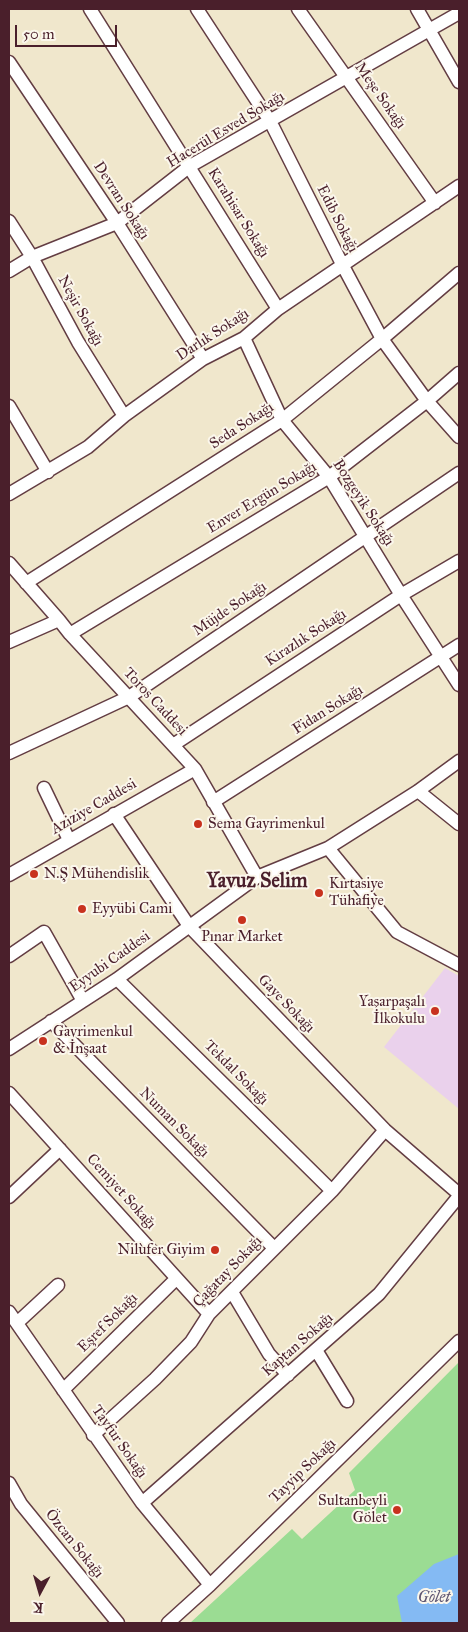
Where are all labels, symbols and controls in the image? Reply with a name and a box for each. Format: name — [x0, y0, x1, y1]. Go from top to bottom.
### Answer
scale bar — [18, 15, 120, 47]
text: 50 m — [23, 25, 55, 43]
street label: Meşe Sokağı — [351, 59, 409, 133]
street label: Hacerül Esved Sokağı — [164, 88, 288, 172]
street label: Devran Sokağı — [89, 159, 153, 243]
street label: Karahisar Sokağı — [203, 165, 273, 261]
street label: Edib Sokağı — [312, 182, 362, 256]
street label: Neşir Sokağı — [53, 273, 107, 349]
street label: Darlık Sokağı — [173, 305, 253, 365]
street label: Seda Sokağı — [207, 399, 277, 453]
street label: Bozgeyik Sokağı — [328, 456, 398, 550]
street label: Enver Ergün Sokağı — [204, 458, 320, 538]
street label: Müjde Sokağı — [190, 578, 270, 640]
street label: Kirazlık Sokağı — [262, 605, 350, 671]
street label: Toros Caddesi — [119, 664, 191, 740]
street label: Fidan Sokağı — [289, 681, 367, 739]
street label: Aziziye Caddesi — [48, 775, 140, 839]
place label: Sema Gayrimenkul — [208, 815, 325, 833]
marker: Sema Gayrimenkul — [192, 818, 204, 830]
place label: N.Ş Mühendislik — [44, 865, 150, 883]
marker: N.Ş Mühendislik — [28, 868, 40, 880]
district label: Yavuz Selim — [206, 870, 308, 894]
place label: Kırtasiye Tühafiye — [329, 875, 384, 910]
marker: Kırtasiye Tühafiye — [313, 887, 325, 899]
place label: Eyyübi Cami — [92, 900, 172, 918]
marker: Eyyübi Cami — [76, 903, 88, 915]
marker: Pınar Market — [236, 914, 248, 926]
street label: Eyyubi Caddesi — [66, 928, 154, 996]
place label: Pınar Market — [201, 928, 283, 946]
street label: Gaye Sokağı — [254, 971, 318, 1037]
place label: Yaşarpaşalı İlkokulu — [359, 993, 425, 1028]
marker: Yaşarpaşalı İlkokulu — [429, 1005, 441, 1017]
place label: Gayrimenkul & İnşaat — [53, 1023, 133, 1058]
marker: Gayrimenkul & İnşaat — [37, 1035, 49, 1047]
street label: Tekdal Sokağı — [200, 1037, 272, 1109]
street label: Numan Sokağı — [135, 1084, 213, 1162]
street label: Cemiyet Sokağı — [82, 1151, 160, 1233]
street label: Çağatay Sokağı — [189, 1233, 267, 1311]
place label: Nilùfer Giyim — [118, 1241, 205, 1259]
marker: Nilùfer Giyim — [209, 1244, 221, 1256]
street label: Eşref Sokağı — [74, 1289, 142, 1357]
street label: Kaptan Sokağı — [259, 1309, 337, 1381]
street label: Tayfur Sokağı — [87, 1402, 151, 1482]
street label: Tayyip Sokağı — [266, 1435, 340, 1507]
place label: Sultanbeyli Gölet — [318, 1492, 387, 1527]
marker: Sultanbeyli Gölet — [391, 1504, 403, 1516]
street label: Özcan Sokağı — [41, 1506, 107, 1582]
north arrow — [15, 1567, 65, 1617]
water label: Gölet — [418, 1588, 450, 1608]
text: K — [33, 1598, 44, 1616]

